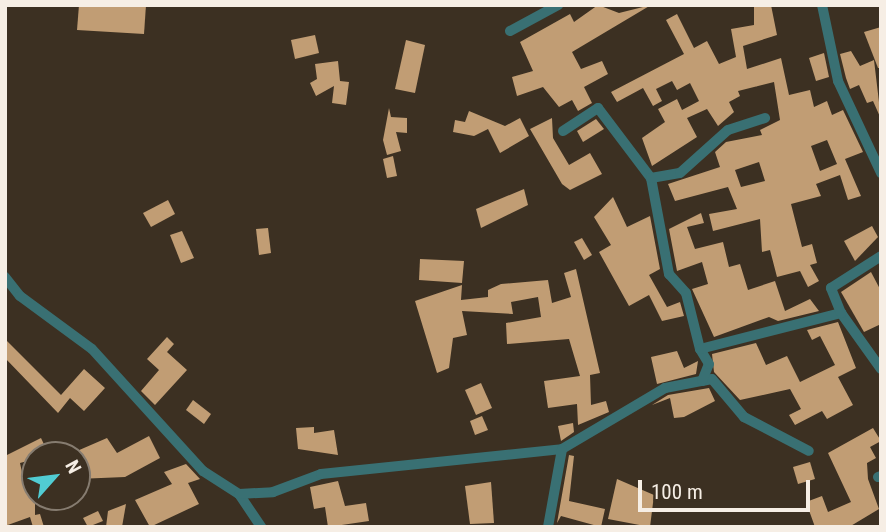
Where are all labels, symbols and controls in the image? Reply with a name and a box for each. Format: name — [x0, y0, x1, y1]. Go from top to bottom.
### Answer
north arrow — [21, 441, 91, 511]
text: N — [60, 456, 86, 477]
scale bar — [641, 466, 812, 510]
text: 100 m — [651, 480, 703, 504]

